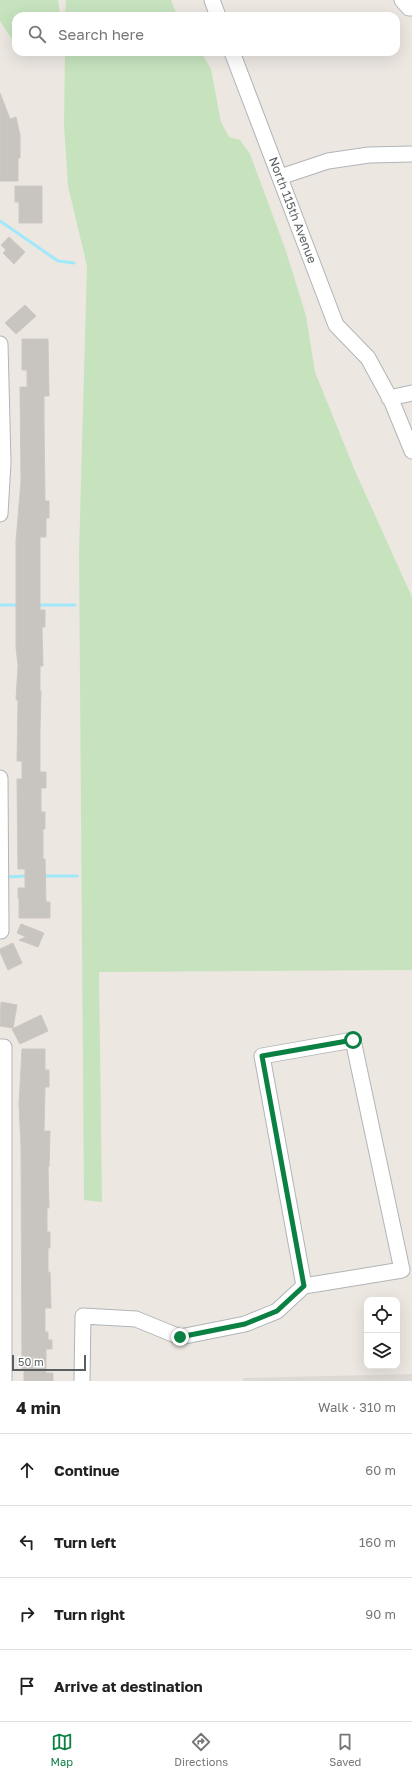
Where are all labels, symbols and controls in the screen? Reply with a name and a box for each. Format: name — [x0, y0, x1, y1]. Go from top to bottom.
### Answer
search box — [12, 12, 400, 56]
icon: search — [26, 23, 48, 45]
text: Search here — [58, 25, 144, 43]
street label: North 115th Avenue — [266, 155, 320, 265]
route start — [344, 1031, 362, 1049]
map controls — [364, 1297, 400, 1369]
button: locate — [364, 1297, 400, 1333]
route end — [171, 1328, 189, 1346]
button: layers — [364, 1333, 400, 1369]
scale bar — [12, 1353, 86, 1372]
text: 50 m — [18, 1355, 44, 1368]
text: 4 min — [16, 1397, 61, 1418]
text: Walk · 310 m — [318, 1399, 396, 1415]
icon: ahead — [16, 1459, 38, 1481]
text: Continue — [54, 1461, 120, 1479]
text: 60 m — [365, 1462, 396, 1478]
icon: left — [16, 1531, 38, 1553]
text: Turn left — [54, 1533, 116, 1551]
text: 160 m — [359, 1534, 396, 1550]
icon: right — [16, 1603, 38, 1625]
text: Turn right — [54, 1605, 125, 1623]
text: 90 m — [365, 1606, 396, 1622]
icon: arrive — [16, 1675, 38, 1697]
text: Arrive at destination — [54, 1677, 203, 1695]
tab: Map — [51, 1731, 73, 1768]
tab: Directions — [174, 1731, 228, 1768]
tab: Saved — [329, 1731, 361, 1768]

